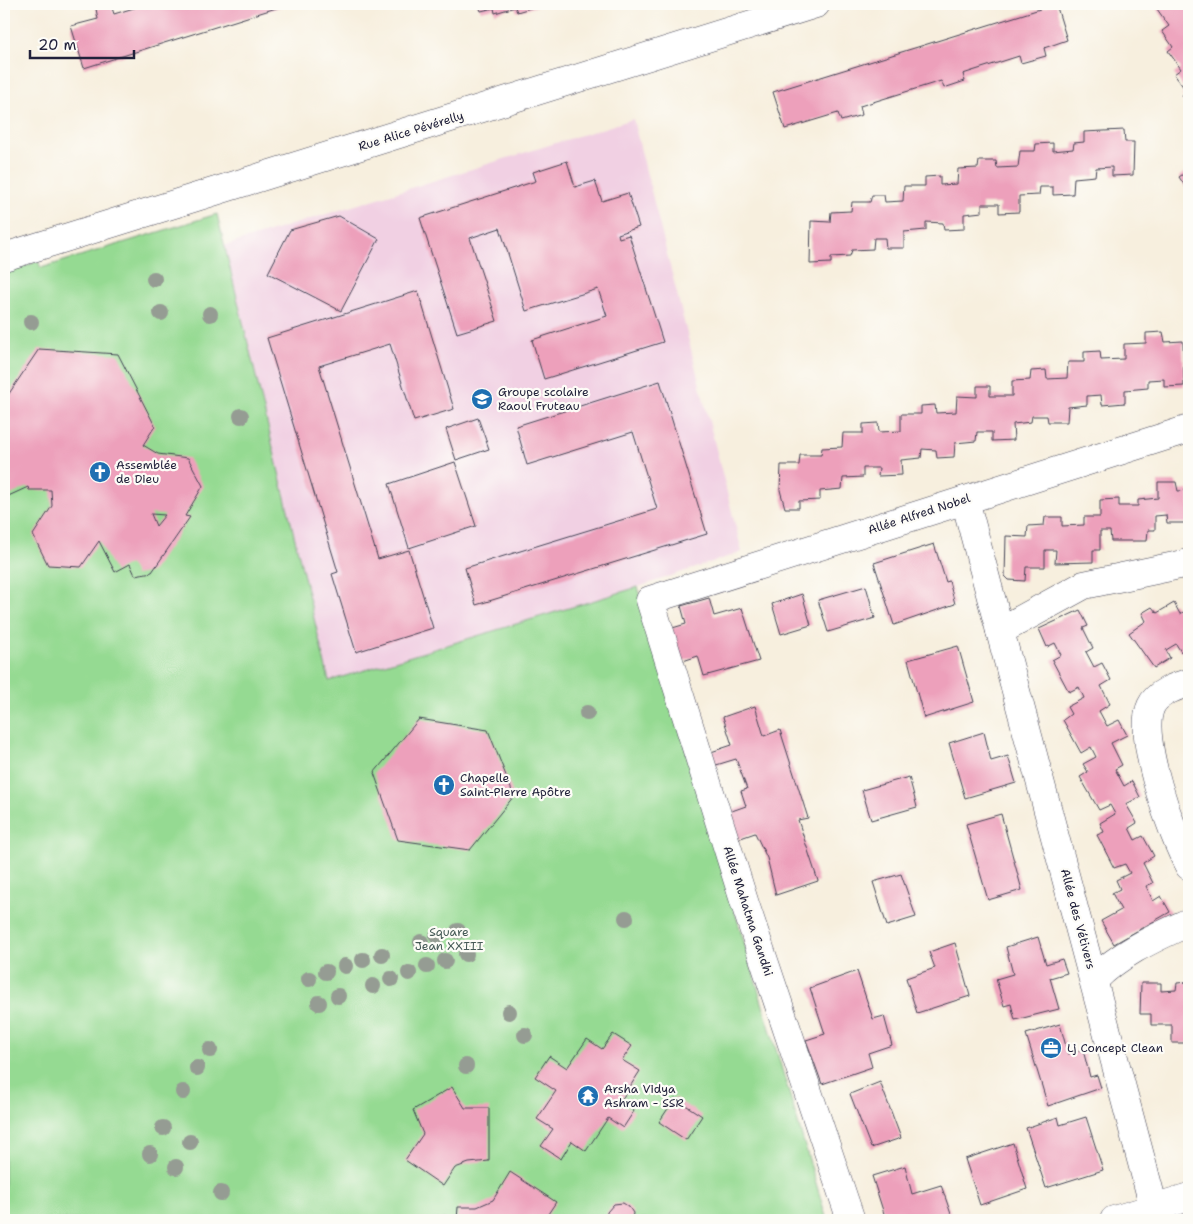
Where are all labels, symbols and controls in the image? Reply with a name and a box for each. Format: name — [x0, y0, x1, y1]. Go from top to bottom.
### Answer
scale bar — [30, 28, 134, 60]
text: 20 m — [38, 35, 77, 55]
street label: Rue Alice Pévérelly — [356, 107, 466, 155]
place label: Groupe scolaire Raoul Fruteau — [498, 384, 589, 414]
school or university icon: Groupe scolaire Raoul Fruteau — [470, 387, 494, 411]
place label: Assemblée de Dieu — [116, 457, 177, 487]
church icon: Assemblée de Dieu — [88, 460, 112, 484]
street label: Allée Alfred Nobel — [866, 490, 973, 538]
place label: Chapelle Saint-Pierre Apôtre — [460, 770, 571, 800]
church icon: Chapelle Saint-Pierre Apôtre — [432, 773, 456, 797]
street label: Allée Mahatma Gandhi — [719, 844, 777, 978]
street label: Allée des Vétivers — [1057, 867, 1099, 971]
park label: Square Jean XXIII — [415, 924, 484, 954]
office icon: Lj Concept Clean — [1039, 1036, 1063, 1060]
place label: Lj Concept Clean — [1067, 1040, 1163, 1056]
place label: Arsha Vidya Ashram - SSR — [604, 1081, 684, 1111]
temple icon: Arsha Vidya Ashram - SSR — [576, 1084, 600, 1108]

